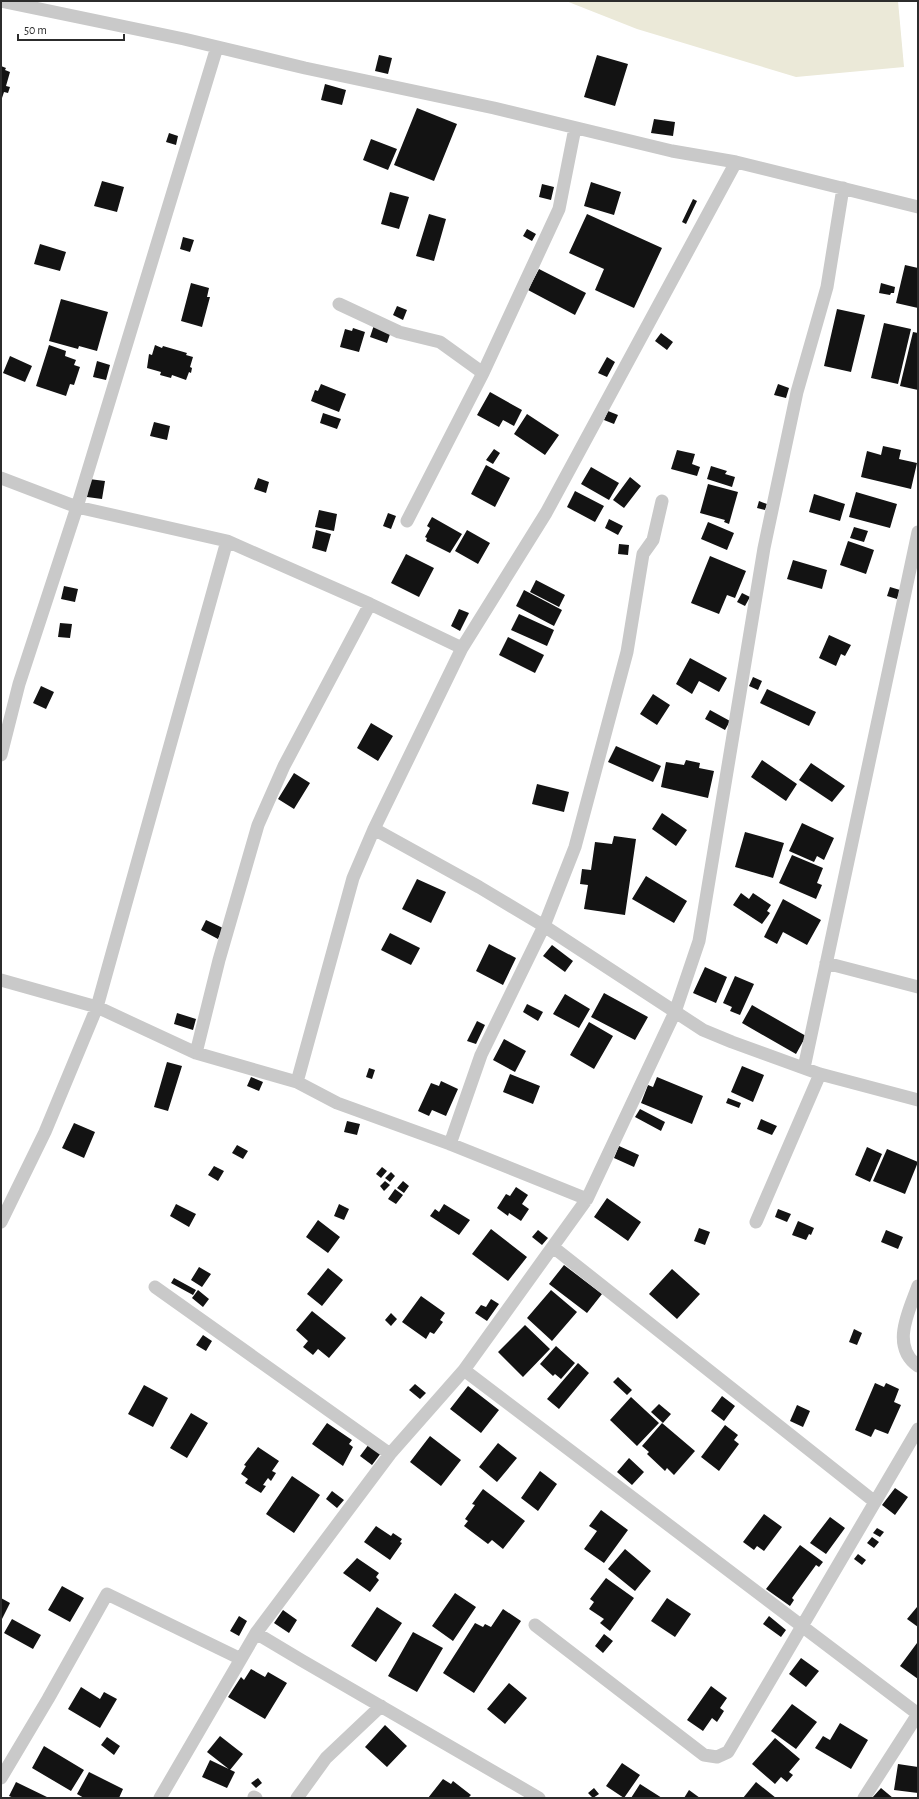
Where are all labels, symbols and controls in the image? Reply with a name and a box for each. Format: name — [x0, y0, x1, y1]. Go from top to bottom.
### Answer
scale bar — [18, 16, 124, 42]
text: 50 m — [24, 24, 47, 36]

